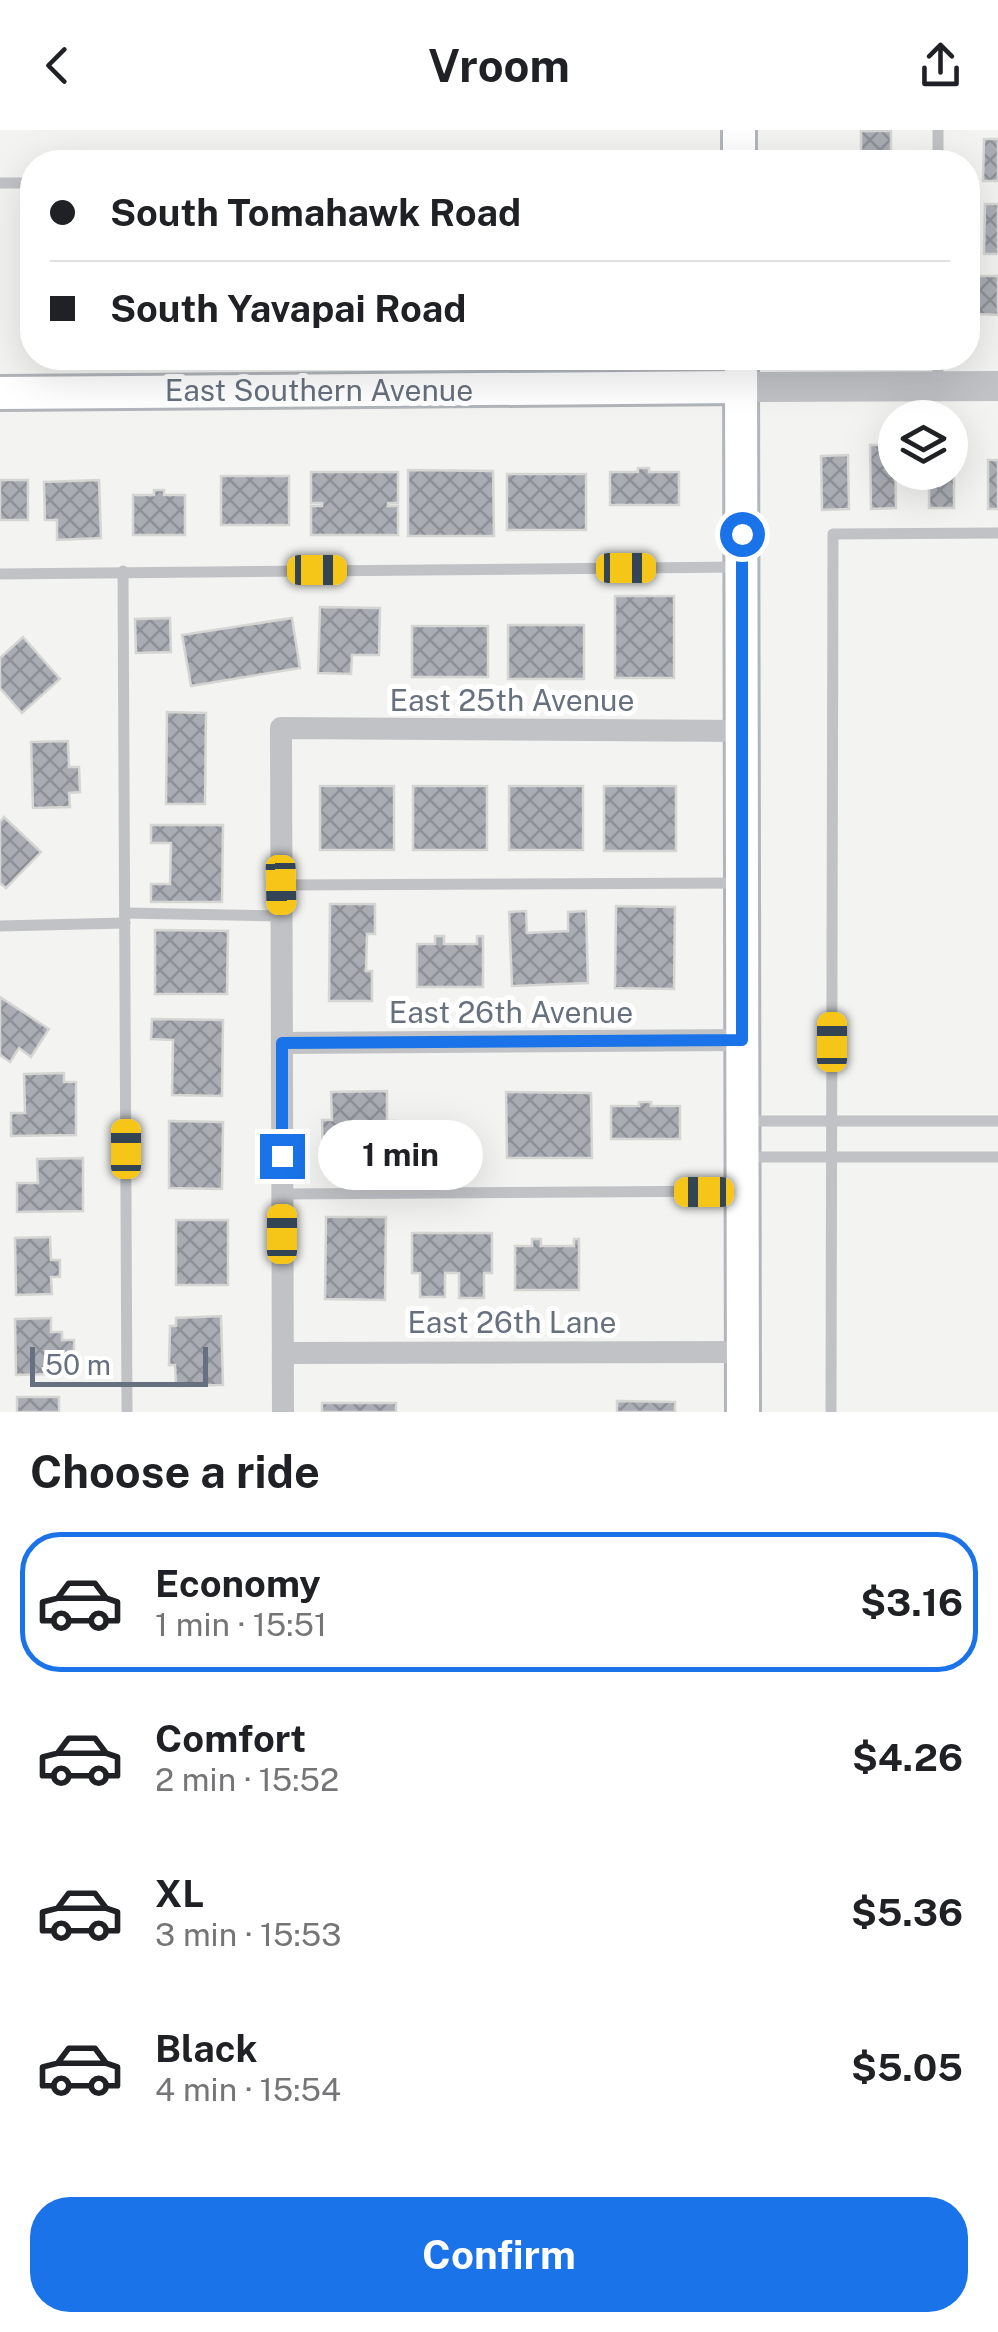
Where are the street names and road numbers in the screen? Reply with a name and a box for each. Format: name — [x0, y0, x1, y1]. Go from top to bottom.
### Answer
street label: East Southern Avenue — [165, 372, 473, 408]
street label: East 25th Avenue — [389, 682, 635, 718]
street label: East 26th Avenue — [389, 994, 633, 1030]
street label: East 26th Lane — [407, 1304, 617, 1340]

